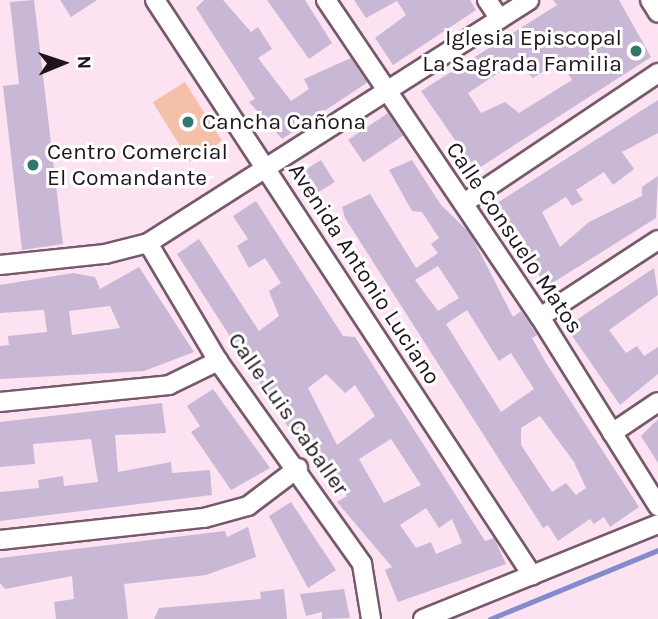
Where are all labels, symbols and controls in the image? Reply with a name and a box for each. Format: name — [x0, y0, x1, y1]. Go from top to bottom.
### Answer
place label: Iglesia Episcopal La Sagrada Familia — [422, 24, 622, 78]
north arrow — [28, 28, 98, 98]
marker: Iglesia Episcopal La Sagrada Familia — [628, 43, 644, 59]
text: N — [73, 55, 95, 69]
place label: Cancha Cañona — [202, 108, 366, 136]
marker: Cancha Cañona — [180, 114, 196, 130]
street label: Calle Consuelo Matos — [440, 137, 588, 339]
place label: Centro Comercial El Comandante — [47, 138, 228, 192]
marker: Centro Comercial El Comandante — [25, 157, 41, 173]
street label: Avenida Antonio Luciano — [282, 158, 446, 390]
street label: Calle Luis Caballer — [222, 327, 354, 501]

